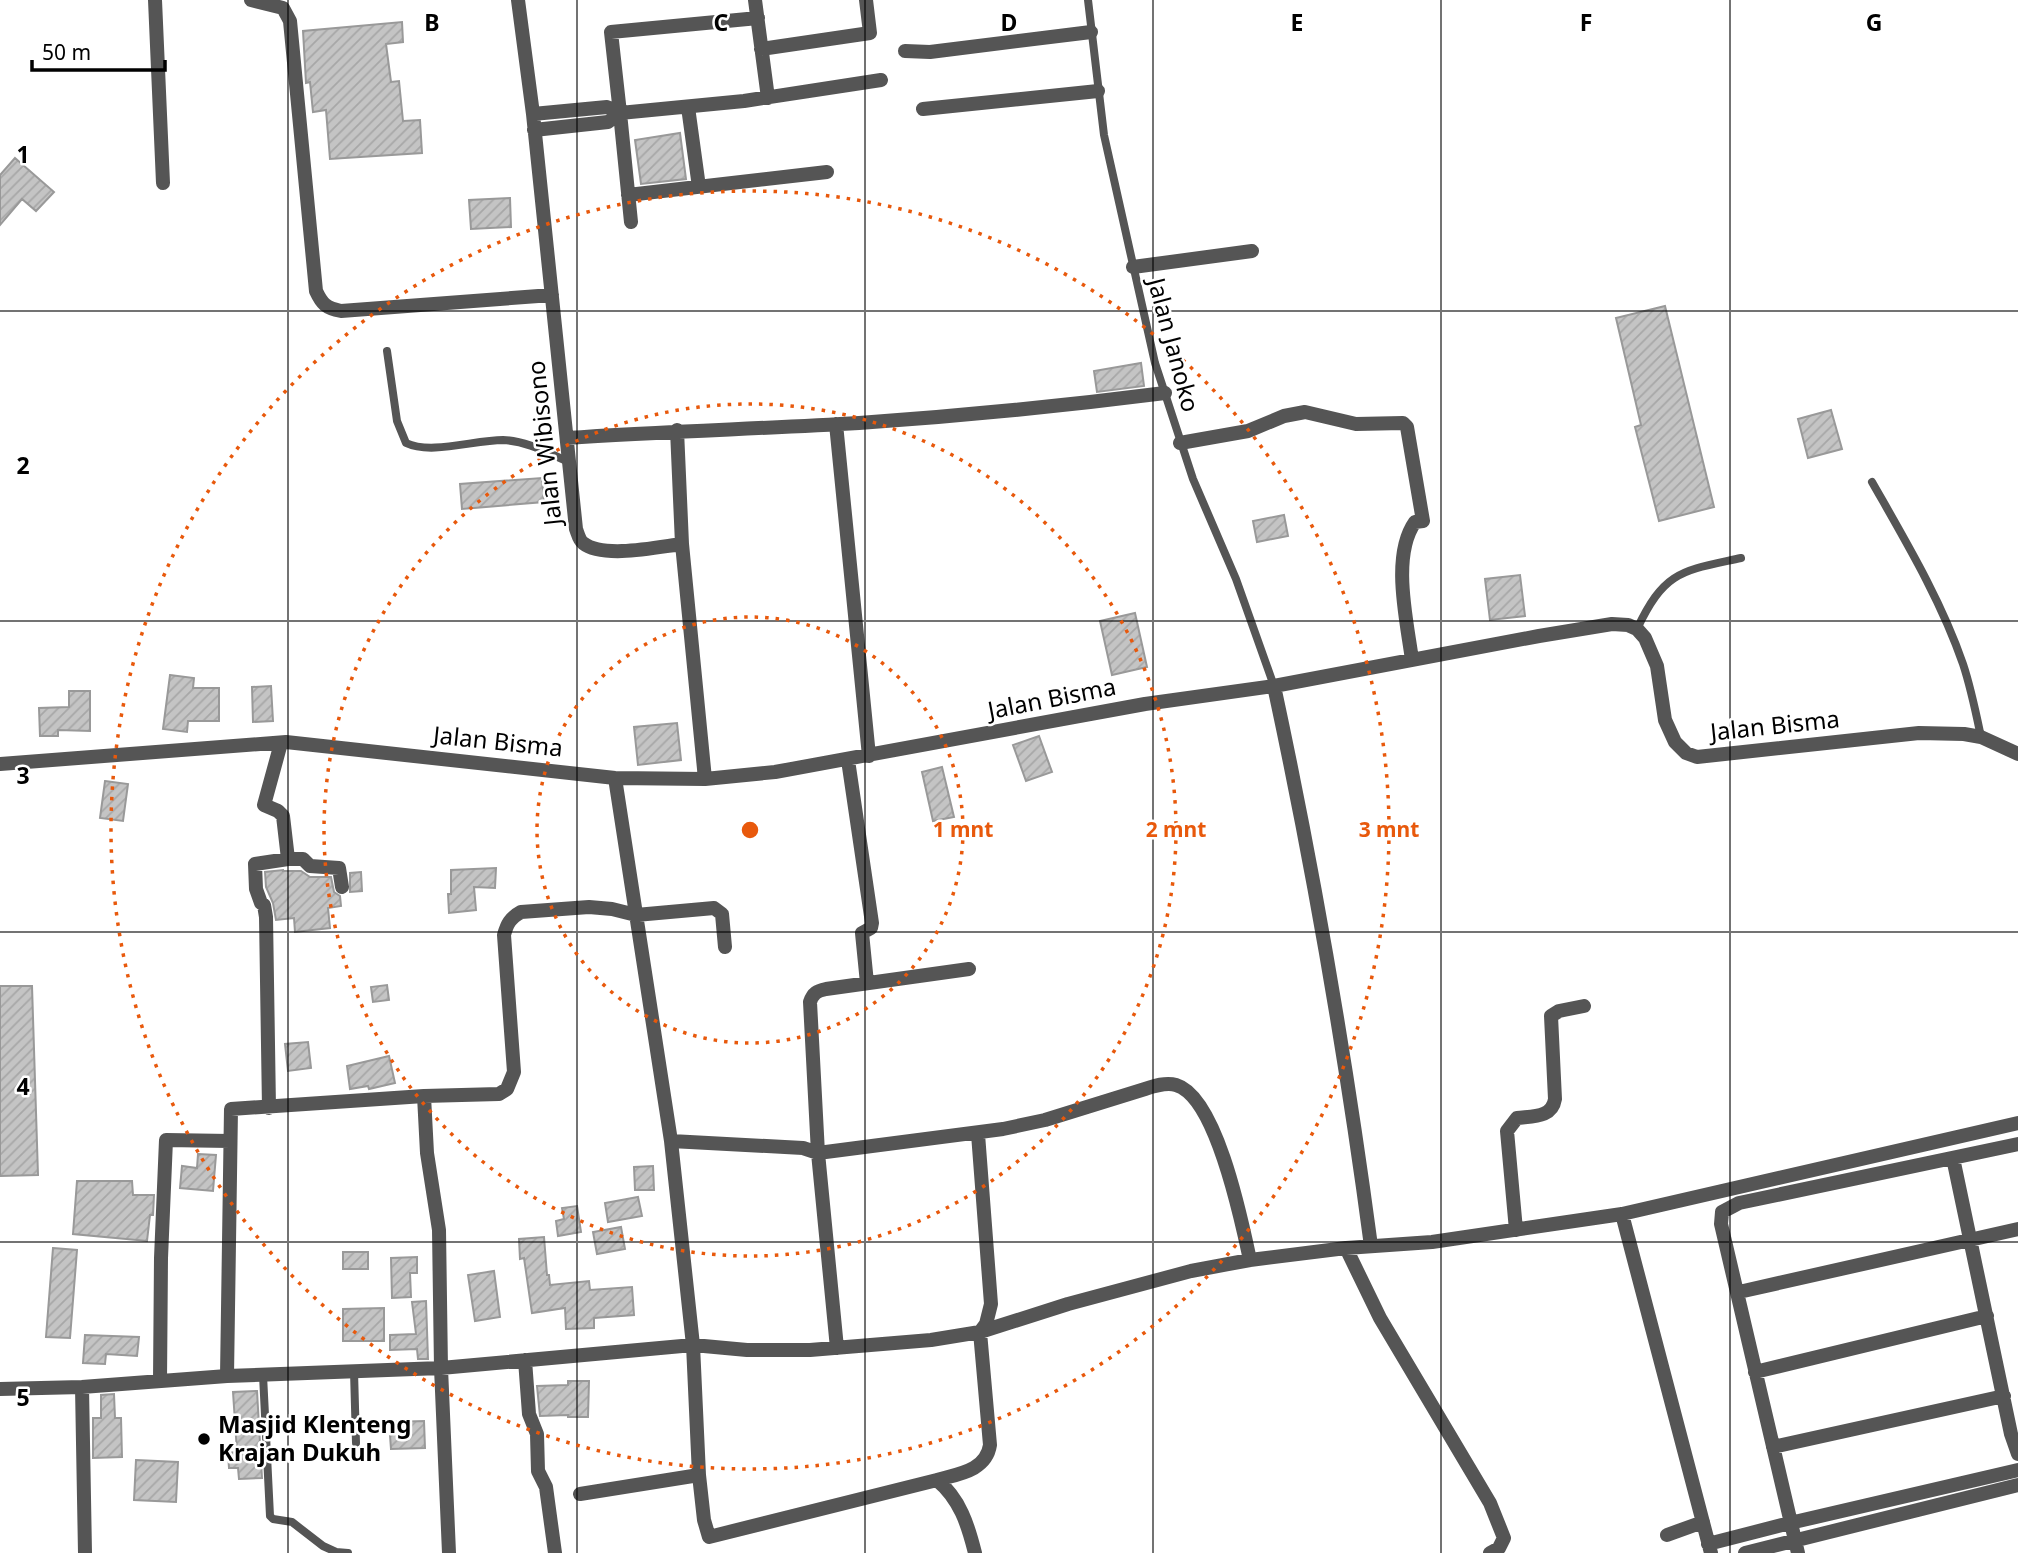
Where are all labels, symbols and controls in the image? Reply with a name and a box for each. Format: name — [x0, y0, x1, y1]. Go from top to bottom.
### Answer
text: B — [424, 6, 440, 38]
text: C — [714, 6, 729, 38]
text: D — [1001, 6, 1017, 38]
text: E — [1291, 6, 1303, 38]
text: F — [1580, 6, 1592, 38]
text: G — [1866, 6, 1882, 38]
scale bar — [32, 28, 164, 72]
text: 50 m — [42, 38, 91, 66]
text: 1 — [16, 138, 30, 170]
street label: Jalan Janoko — [1140, 272, 1208, 415]
street label: Jalan Wibisono — [518, 359, 569, 529]
text: 2 — [16, 449, 30, 481]
street label: Jalan Bisma — [983, 669, 1119, 727]
street label: Jalan Bisma — [1707, 701, 1841, 748]
street label: Jalan Bisma — [430, 717, 564, 764]
text: 3 — [16, 759, 30, 791]
text: 1 mnt — [933, 815, 993, 843]
text: 2 mnt — [1146, 815, 1206, 843]
text: 3 mnt — [1359, 815, 1419, 843]
centre of rings — [738, 818, 762, 842]
text: 4 — [16, 1070, 30, 1102]
text: 5 — [16, 1381, 30, 1413]
place label: Masjid Klenteng Krajan Dukuh — [218, 1407, 411, 1468]
marker: Masjid Klenteng Krajan Dukuh — [196, 1431, 212, 1447]

